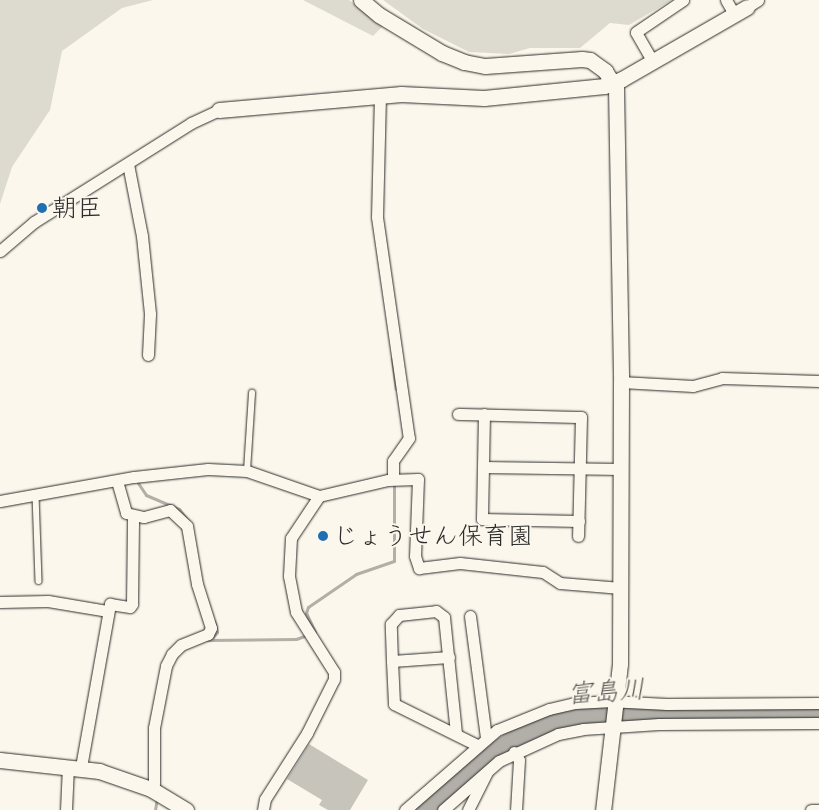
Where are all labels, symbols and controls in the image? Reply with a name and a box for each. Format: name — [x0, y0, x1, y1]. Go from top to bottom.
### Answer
place label: 朝臣 — [52, 193, 102, 223]
marker: 朝臣 — [36, 202, 48, 214]
place label: じょうせん保育園 — [333, 521, 533, 551]
marker: じょうせん保育園 — [317, 530, 329, 542]
water label: 富島川 — [566, 674, 646, 710]

